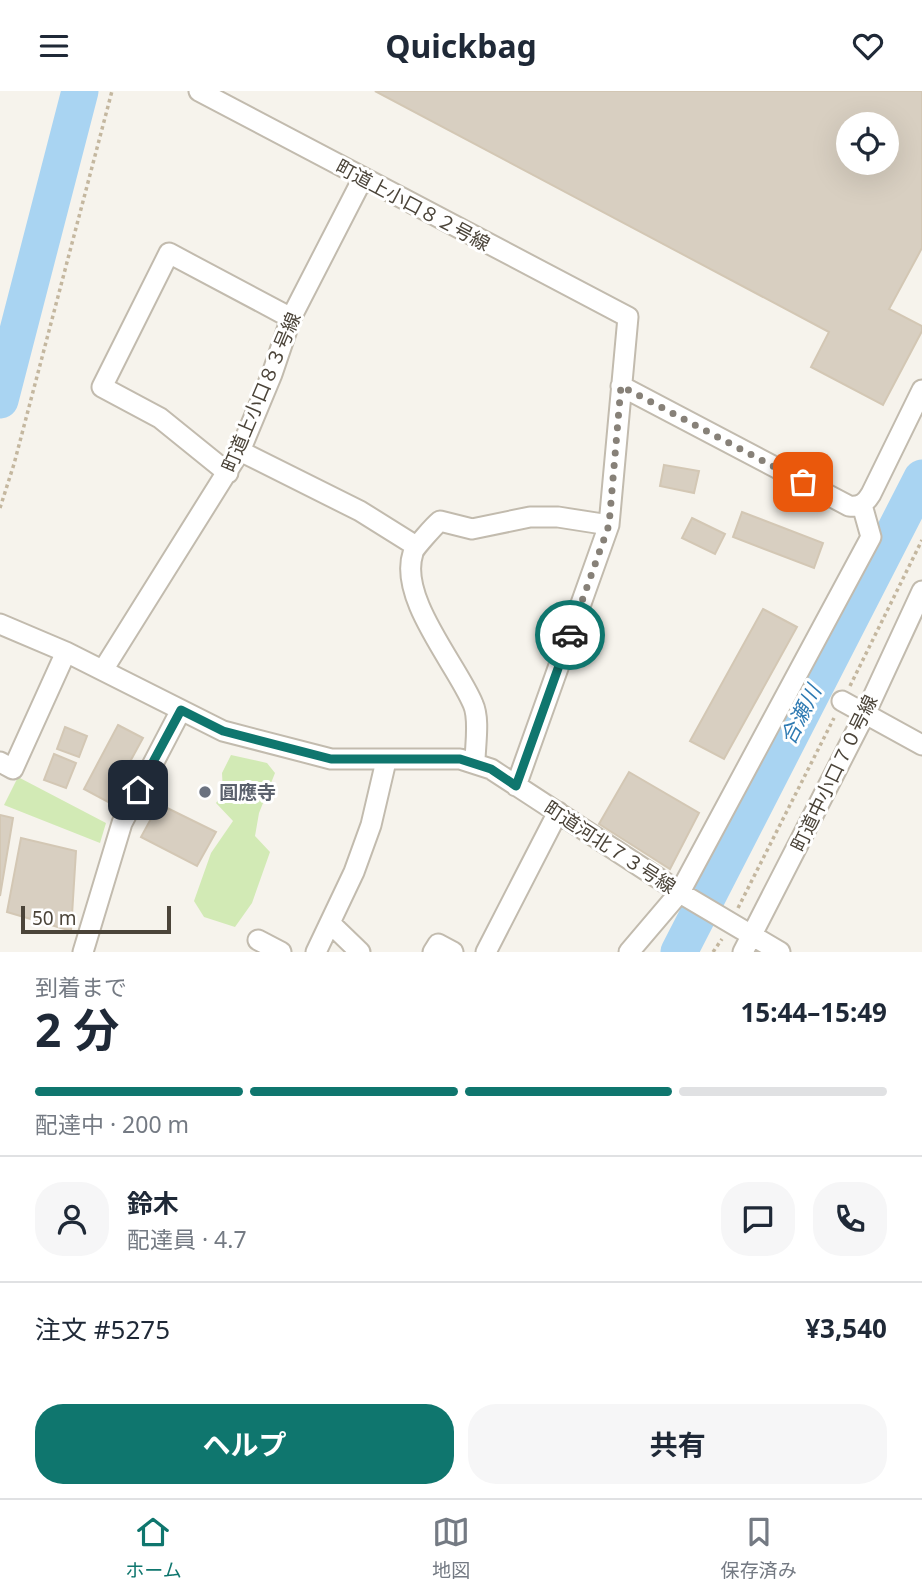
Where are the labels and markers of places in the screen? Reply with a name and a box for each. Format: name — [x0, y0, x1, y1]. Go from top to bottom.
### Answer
pin — [773, 452, 833, 512]
pin — [108, 760, 168, 820]
place label: 圓應寺 — [219, 779, 276, 805]
marker: 圓應寺 — [197, 784, 213, 800]

